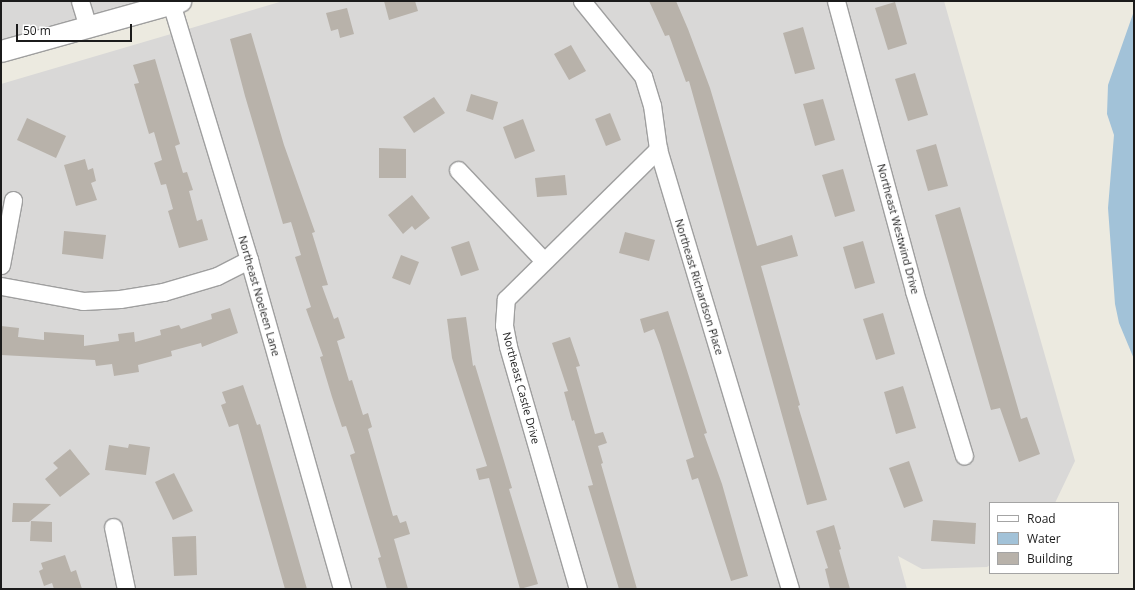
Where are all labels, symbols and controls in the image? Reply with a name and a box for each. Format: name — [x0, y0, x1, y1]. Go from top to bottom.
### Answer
scale bar — [18, 16, 134, 42]
text: 50 m — [23, 22, 51, 39]
street label: Northeast Westwind Drive — [874, 162, 922, 296]
street label: Northeast Richardson Place — [672, 217, 726, 357]
street label: Northeast Noeleen Lane — [235, 234, 283, 358]
street label: Northeast Castle Drive — [500, 331, 542, 445]
legend — [989, 502, 1119, 574]
text: Road — [1027, 510, 1056, 527]
text: Water — [1027, 530, 1061, 547]
text: Building — [1027, 550, 1072, 567]

